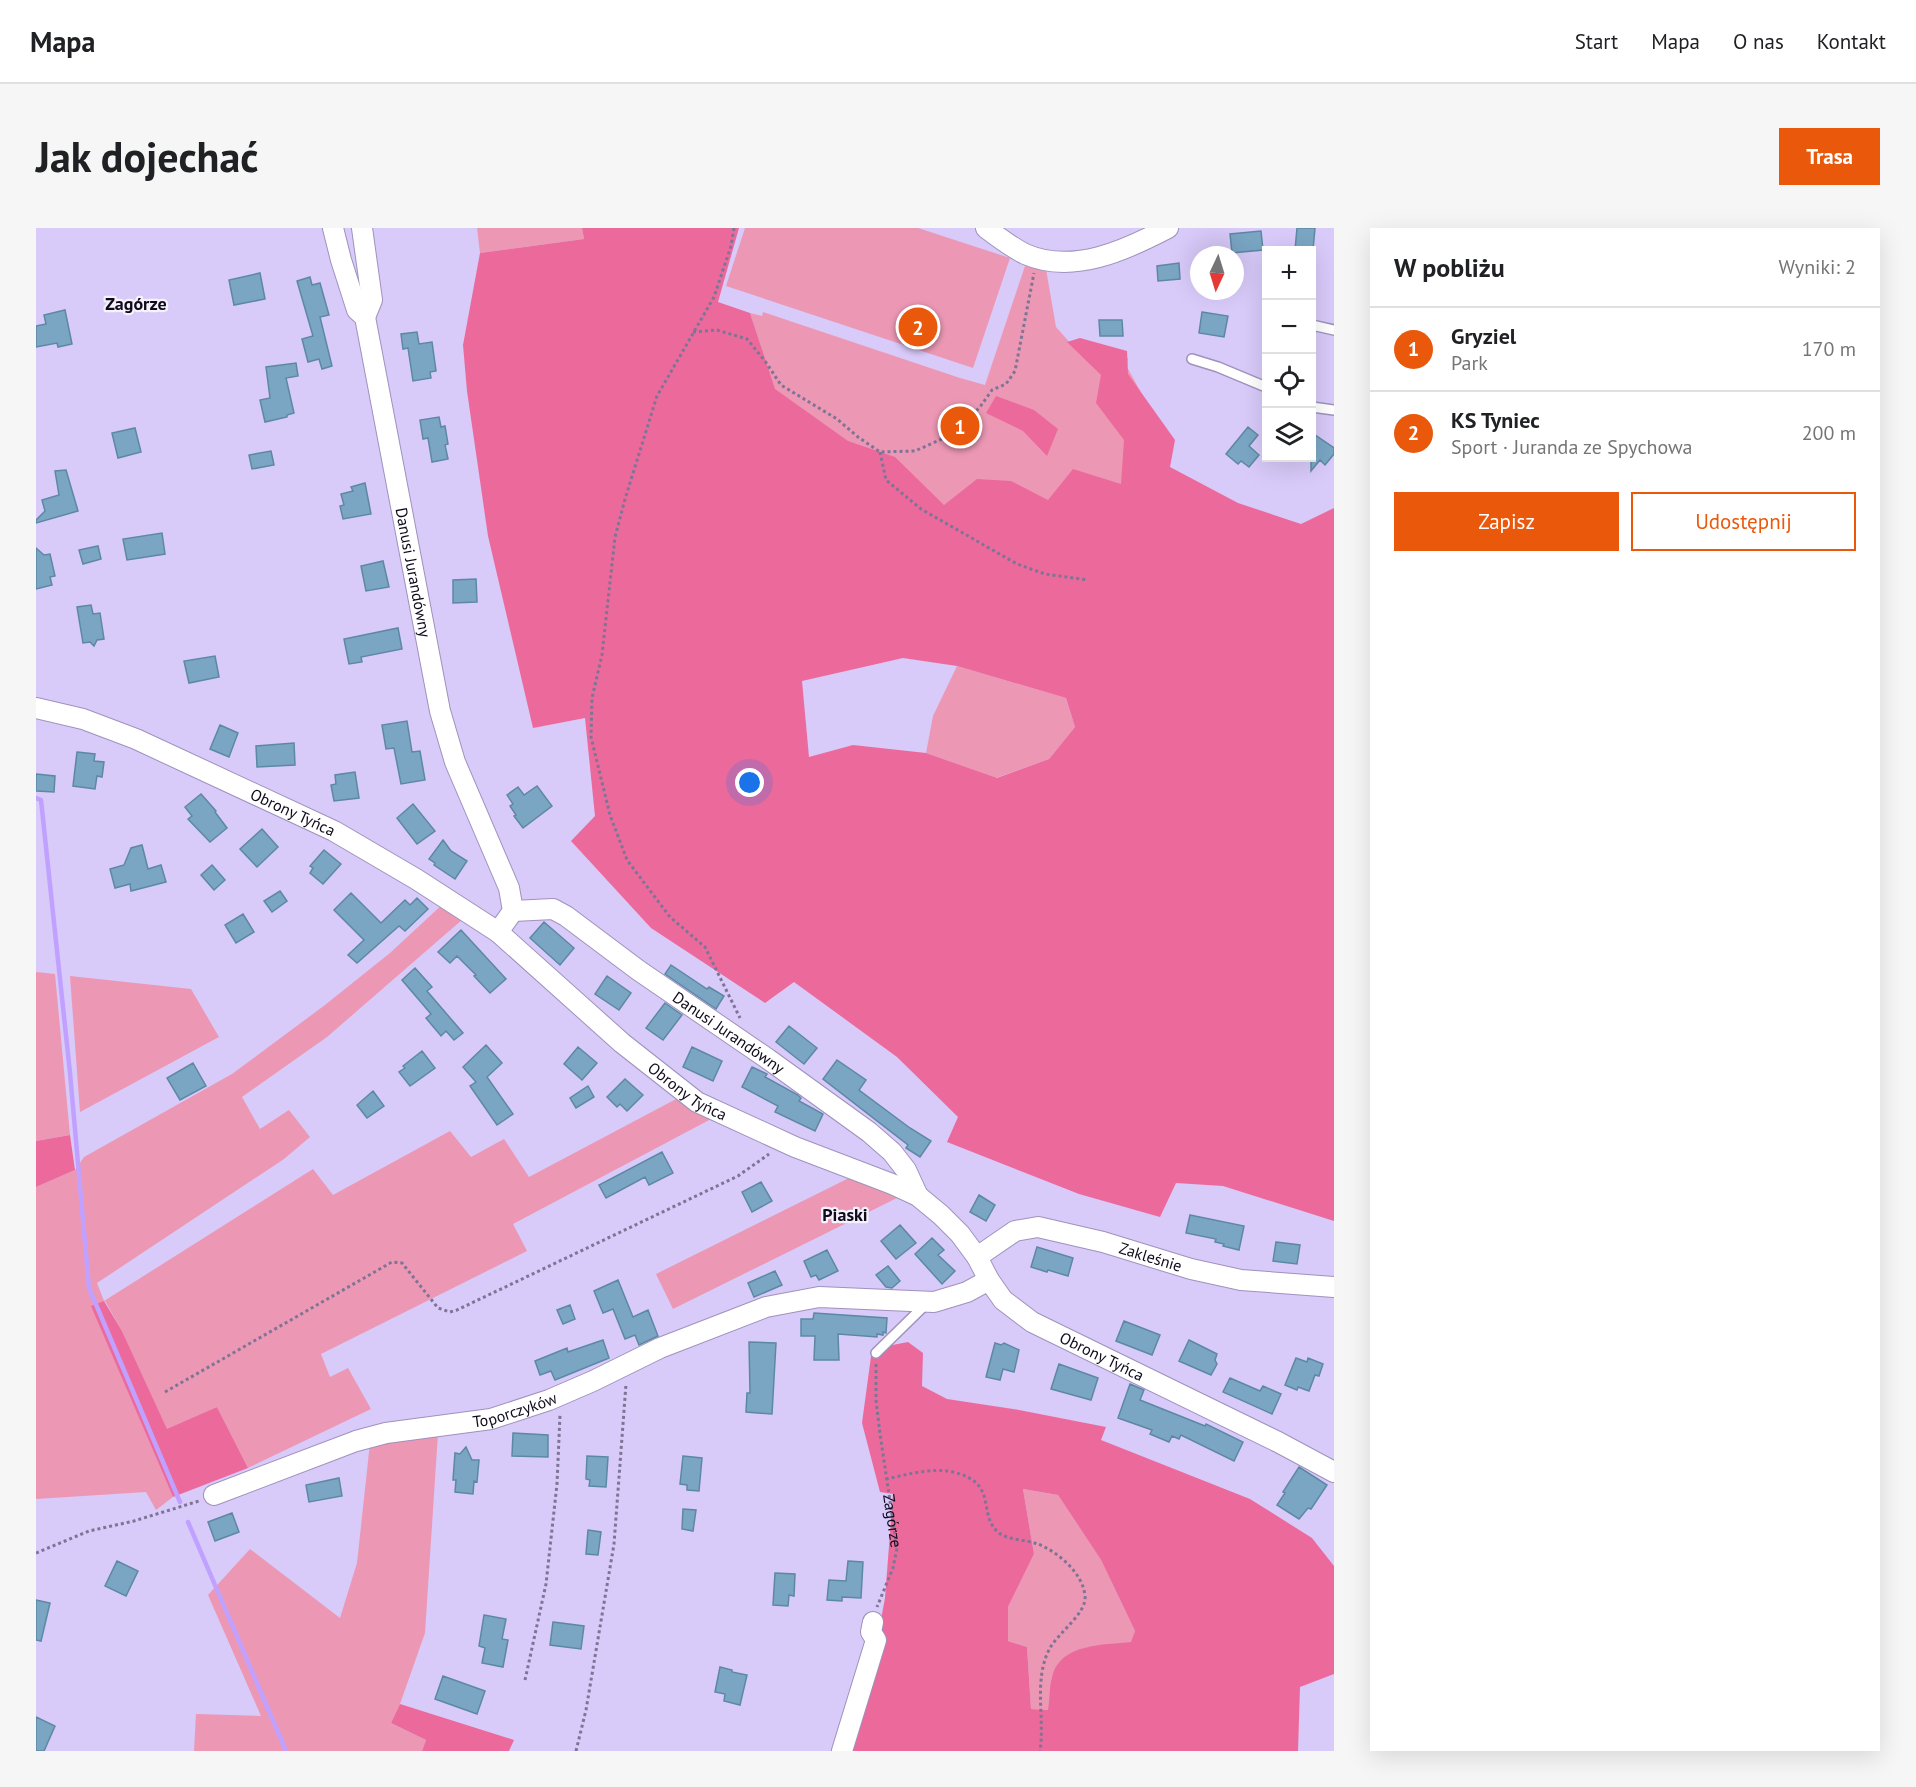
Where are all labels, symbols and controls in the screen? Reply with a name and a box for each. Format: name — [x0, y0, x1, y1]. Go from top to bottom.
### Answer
text: Mapa — [30, 23, 95, 60]
text: Start — [1575, 28, 1618, 55]
text: Mapa — [1651, 28, 1700, 55]
text: O nas — [1733, 28, 1784, 55]
text: Kontakt — [1817, 28, 1886, 55]
button: Trasa — [1779, 128, 1880, 185]
text: Jak dojechać — [36, 129, 259, 184]
north arrow — [1190, 246, 1244, 300]
map controls — [1262, 246, 1316, 462]
button: + — [1262, 246, 1316, 300]
text: W pobliżu — [1394, 251, 1505, 284]
text: Wyniki: 2 — [1779, 254, 1856, 280]
district label: Zagórze — [105, 292, 167, 315]
button: − — [1262, 300, 1316, 354]
pin: 2 — [898, 304, 938, 350]
text: Gryziel — [1451, 322, 1516, 350]
text: 1 — [1408, 336, 1419, 362]
text: 170 m — [1802, 336, 1856, 362]
text: Park — [1451, 350, 1488, 376]
button: locate — [1262, 354, 1316, 408]
pin: 1 — [940, 404, 980, 448]
text: KS Tyniec — [1451, 406, 1540, 434]
button: layers — [1262, 408, 1316, 462]
text: 2 — [1408, 420, 1419, 446]
text: 200 m — [1802, 420, 1856, 446]
text: Sport · Juranda ze Spychowa — [1451, 434, 1693, 460]
button: Zapisz — [1394, 492, 1619, 551]
button: Udostępnij — [1631, 492, 1856, 551]
street label: Danusi Jurandówny — [391, 506, 436, 639]
your location — [735, 768, 764, 797]
street label: Obrony Tyńca — [247, 784, 339, 840]
street label: Danusi Jurandówny — [669, 987, 789, 1078]
street label: Obrony Tyńca — [644, 1057, 730, 1124]
district label: Piaski — [822, 1203, 868, 1226]
street label: Zakleśnie — [1117, 1238, 1185, 1276]
street label: Obrony Tyńca — [1057, 1327, 1147, 1385]
street label: Toporczyków — [471, 1388, 560, 1431]
street label: Zagórze — [879, 1493, 907, 1549]

